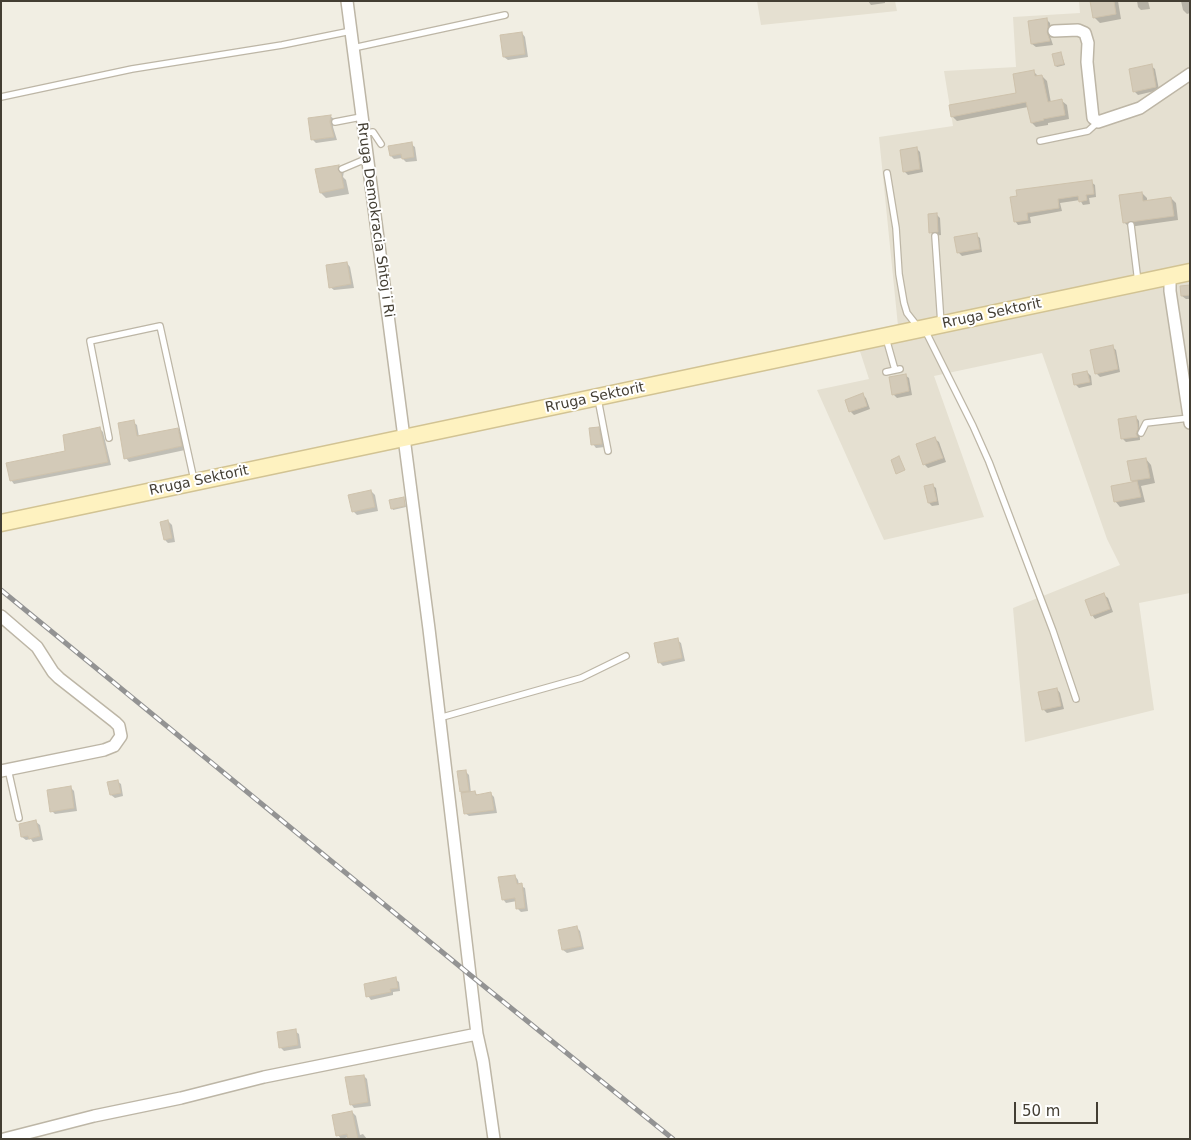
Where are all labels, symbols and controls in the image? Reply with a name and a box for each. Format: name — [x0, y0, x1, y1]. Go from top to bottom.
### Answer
street label: Rruga Demokracia Shtoj i Ri — [353, 121, 397, 319]
street label: Rruga Sektorit — [941, 295, 1043, 333]
street label: Rruga Sektorit — [544, 379, 646, 417]
street label: Rruga Sektorit — [148, 462, 250, 500]
scale bar — [1016, 1092, 1100, 1124]
text: 50 m — [1022, 1102, 1060, 1120]

